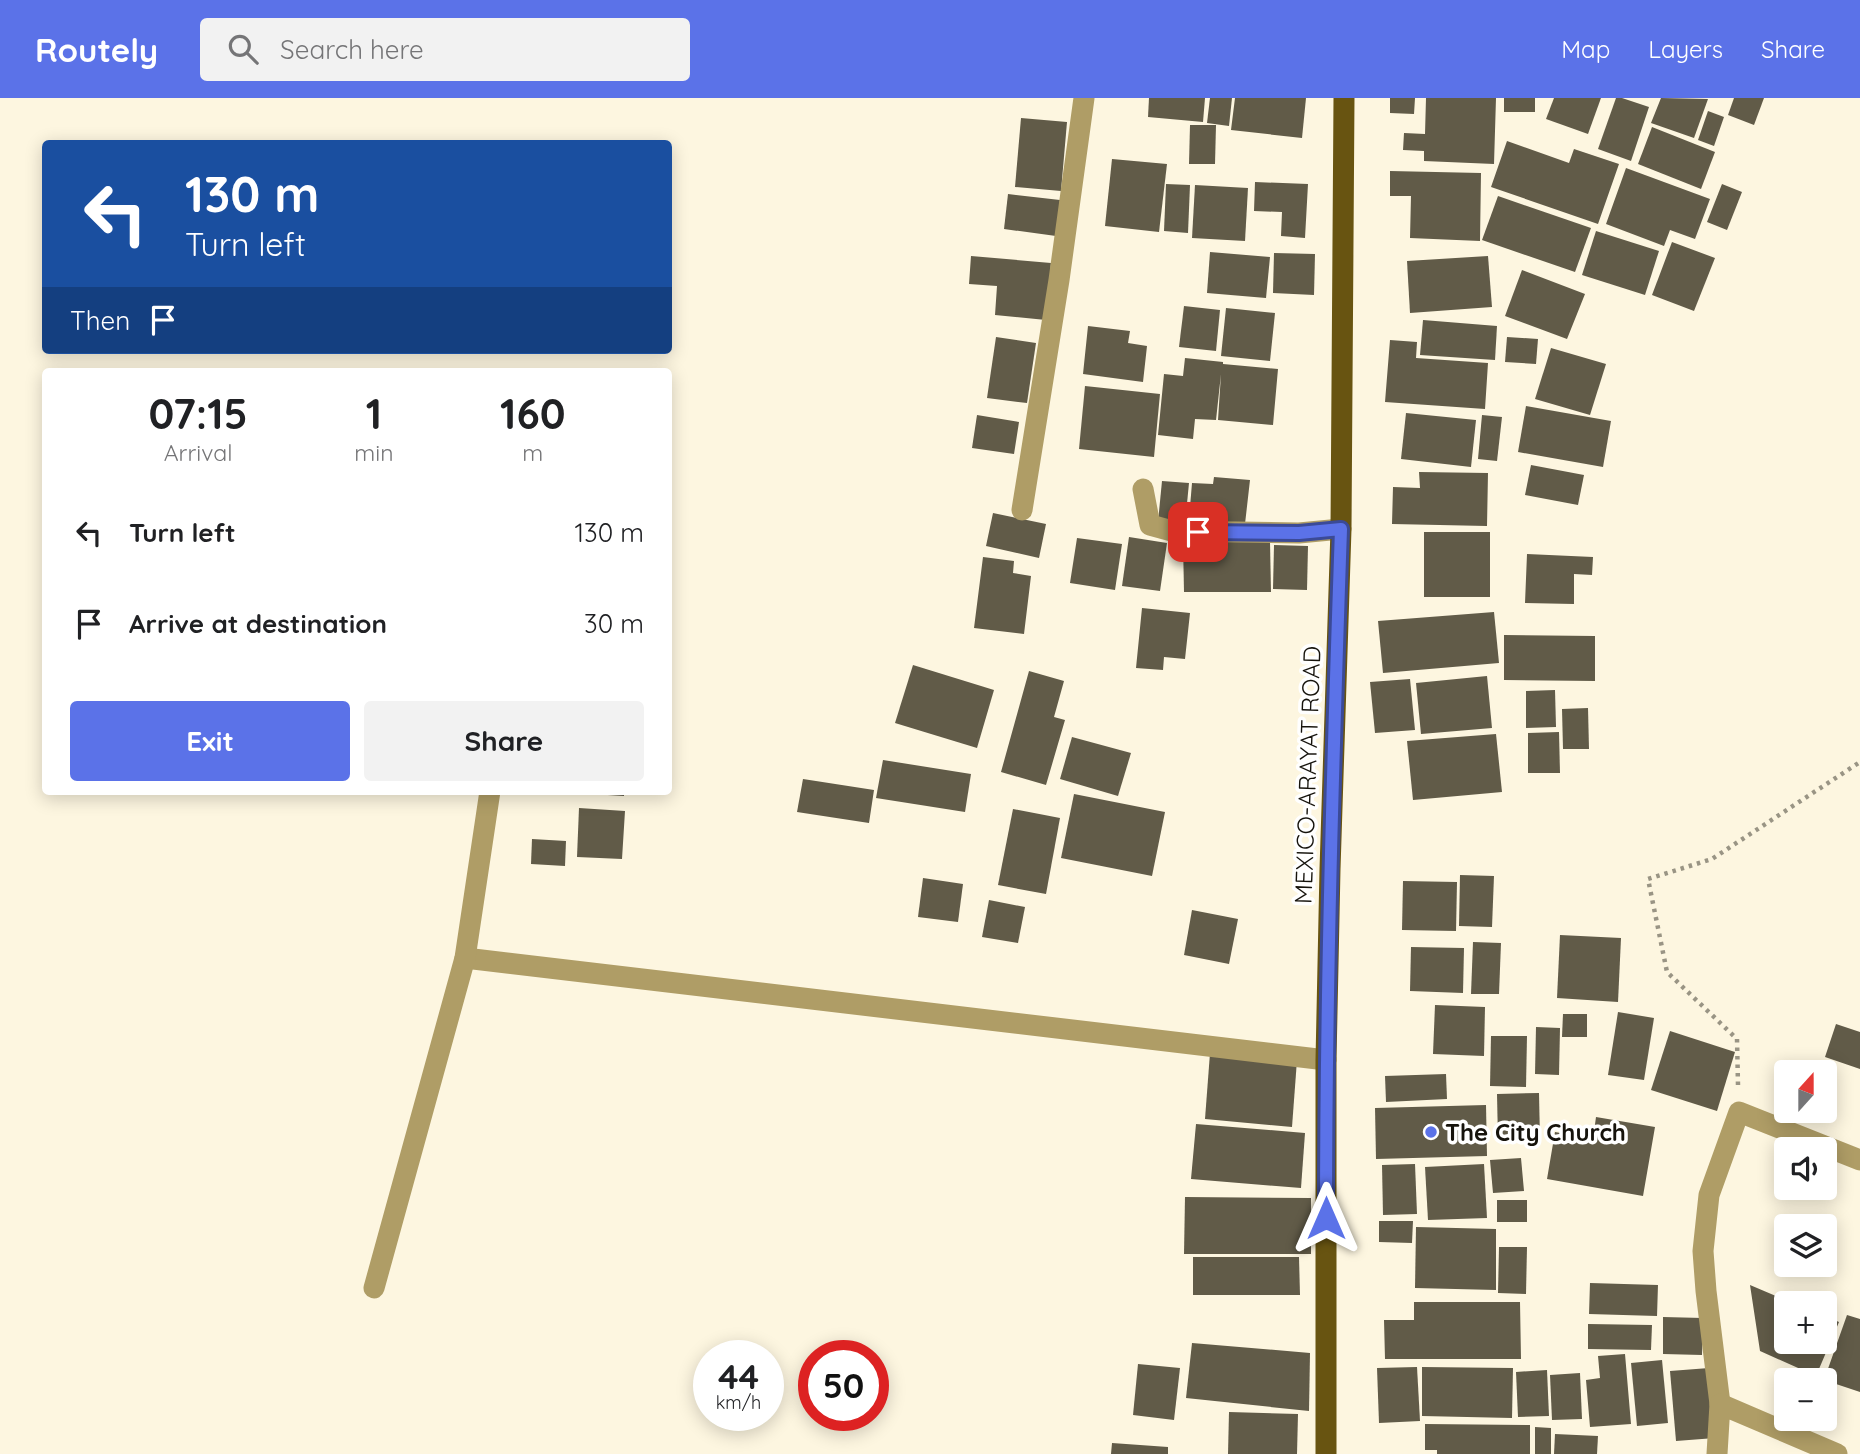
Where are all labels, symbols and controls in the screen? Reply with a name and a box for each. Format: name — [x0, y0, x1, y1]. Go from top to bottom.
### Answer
search box — [200, 18, 690, 81]
text: Routely — [35, 29, 158, 70]
icon: search — [224, 30, 262, 68]
text: Search here — [280, 33, 424, 66]
text: Map — [1561, 34, 1610, 64]
text: Layers — [1648, 34, 1723, 64]
text: Share — [1761, 34, 1825, 64]
text: 130 m — [185, 163, 319, 224]
icon: left — [70, 168, 161, 259]
text: Turn left — [185, 224, 306, 264]
icon: arrive — [144, 301, 182, 339]
text: Then — [70, 304, 130, 337]
text: 07:15 — [149, 387, 248, 440]
text: 1 — [366, 387, 382, 440]
text: 160 — [500, 387, 565, 440]
text: Arrival — [164, 438, 233, 467]
text: min — [354, 438, 394, 467]
text: m — [522, 438, 543, 467]
pin — [1168, 502, 1228, 562]
icon: arrive — [1179, 513, 1217, 551]
icon: left — [70, 514, 108, 552]
text: Turn left — [129, 516, 236, 549]
text: 130 m — [574, 516, 644, 549]
icon: arrive — [70, 605, 108, 643]
text: Arrive at destination — [129, 607, 387, 640]
text: 30 m — [584, 607, 644, 640]
street label: MEXICO-ARAYAT ROAD — [1288, 645, 1326, 905]
button: Exit — [70, 701, 350, 781]
button: Share — [364, 701, 644, 781]
north arrow — [1774, 1060, 1838, 1124]
map controls — [1774, 1060, 1837, 1431]
place label: The City Church — [1445, 1117, 1626, 1147]
marker: The City Church — [1423, 1124, 1439, 1140]
button: sound — [1774, 1137, 1837, 1200]
position arrow — [1289, 1181, 1363, 1255]
button: layers — [1774, 1214, 1837, 1277]
button: + — [1774, 1291, 1837, 1354]
speed limit sign: 50 — [798, 1340, 889, 1431]
text: 44 — [718, 1354, 759, 1398]
button: − — [1774, 1368, 1837, 1431]
text: km/h — [716, 1391, 761, 1414]

